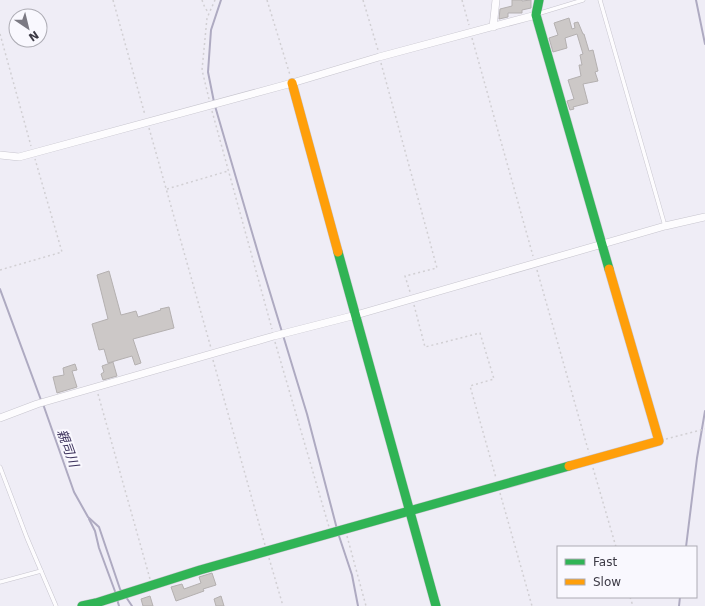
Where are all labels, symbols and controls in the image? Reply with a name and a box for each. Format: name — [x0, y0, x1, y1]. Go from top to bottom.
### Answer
north arrow — [8, 8, 48, 48]
text: N — [26, 28, 41, 44]
water label: 親司川 — [54, 427, 82, 471]
legend — [557, 546, 697, 598]
text: Fast — [593, 555, 617, 569]
text: Slow — [593, 575, 621, 589]

